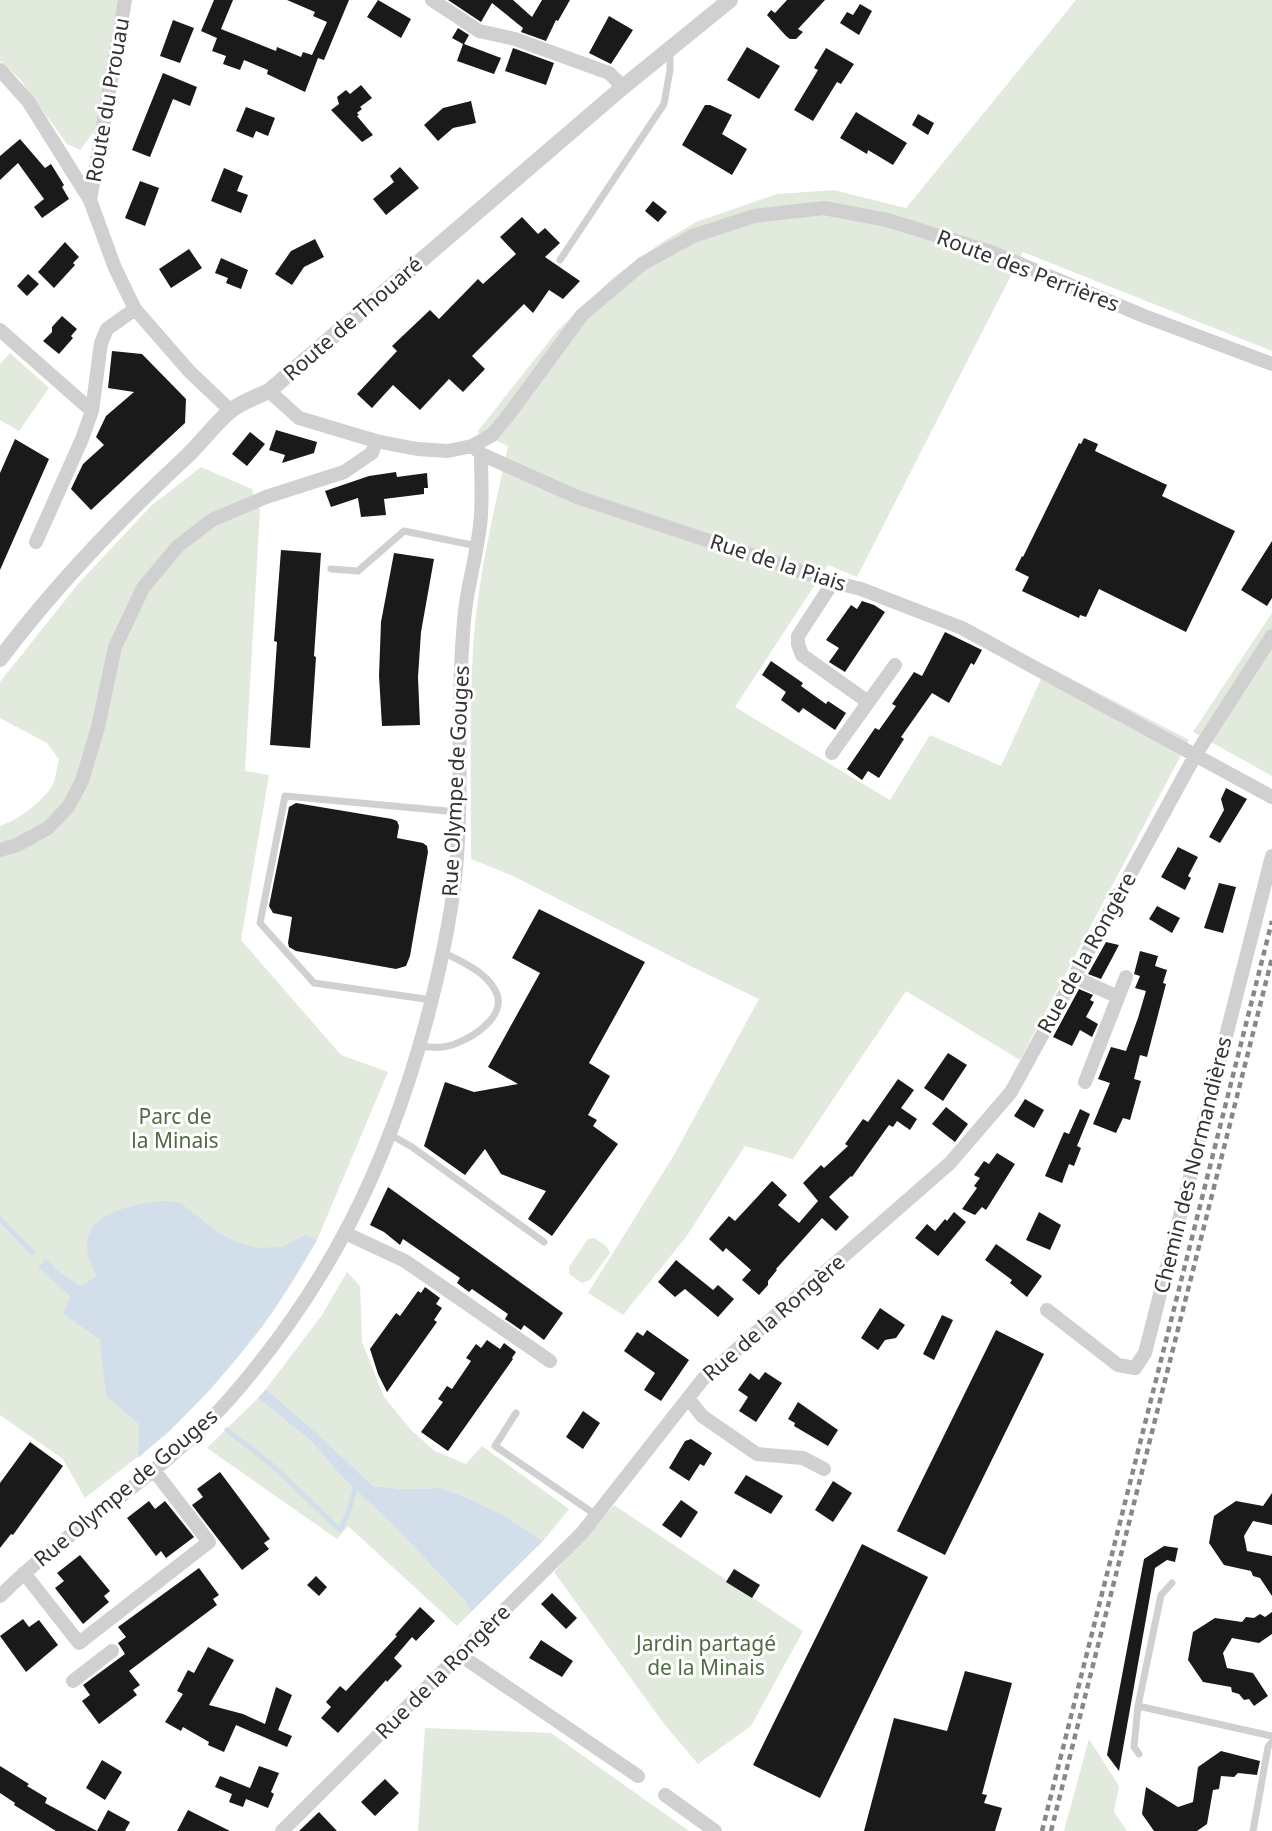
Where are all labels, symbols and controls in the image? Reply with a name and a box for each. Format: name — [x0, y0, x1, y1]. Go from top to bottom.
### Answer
street label: Route du Prouau — [79, 15, 135, 184]
street label: Route des Perrières — [933, 222, 1124, 318]
street label: Route de Thouaré — [277, 250, 428, 387]
street label: Rue de la Piais — [707, 527, 850, 597]
street label: Rue Olympe de Gouges — [435, 665, 475, 897]
street label: Rue de la Rongère — [1030, 867, 1142, 1038]
street label: Chemin des Normandières — [1147, 1033, 1238, 1296]
park label: Parc de la Minais — [131, 1102, 219, 1154]
street label: Rue de la Rongère — [696, 1248, 850, 1387]
street label: Rue Olympe de Gouges — [28, 1402, 223, 1572]
street label: Rue de la Rongère — [369, 1598, 516, 1745]
park label: Jardin partagé de la Minais — [634, 1629, 776, 1681]

